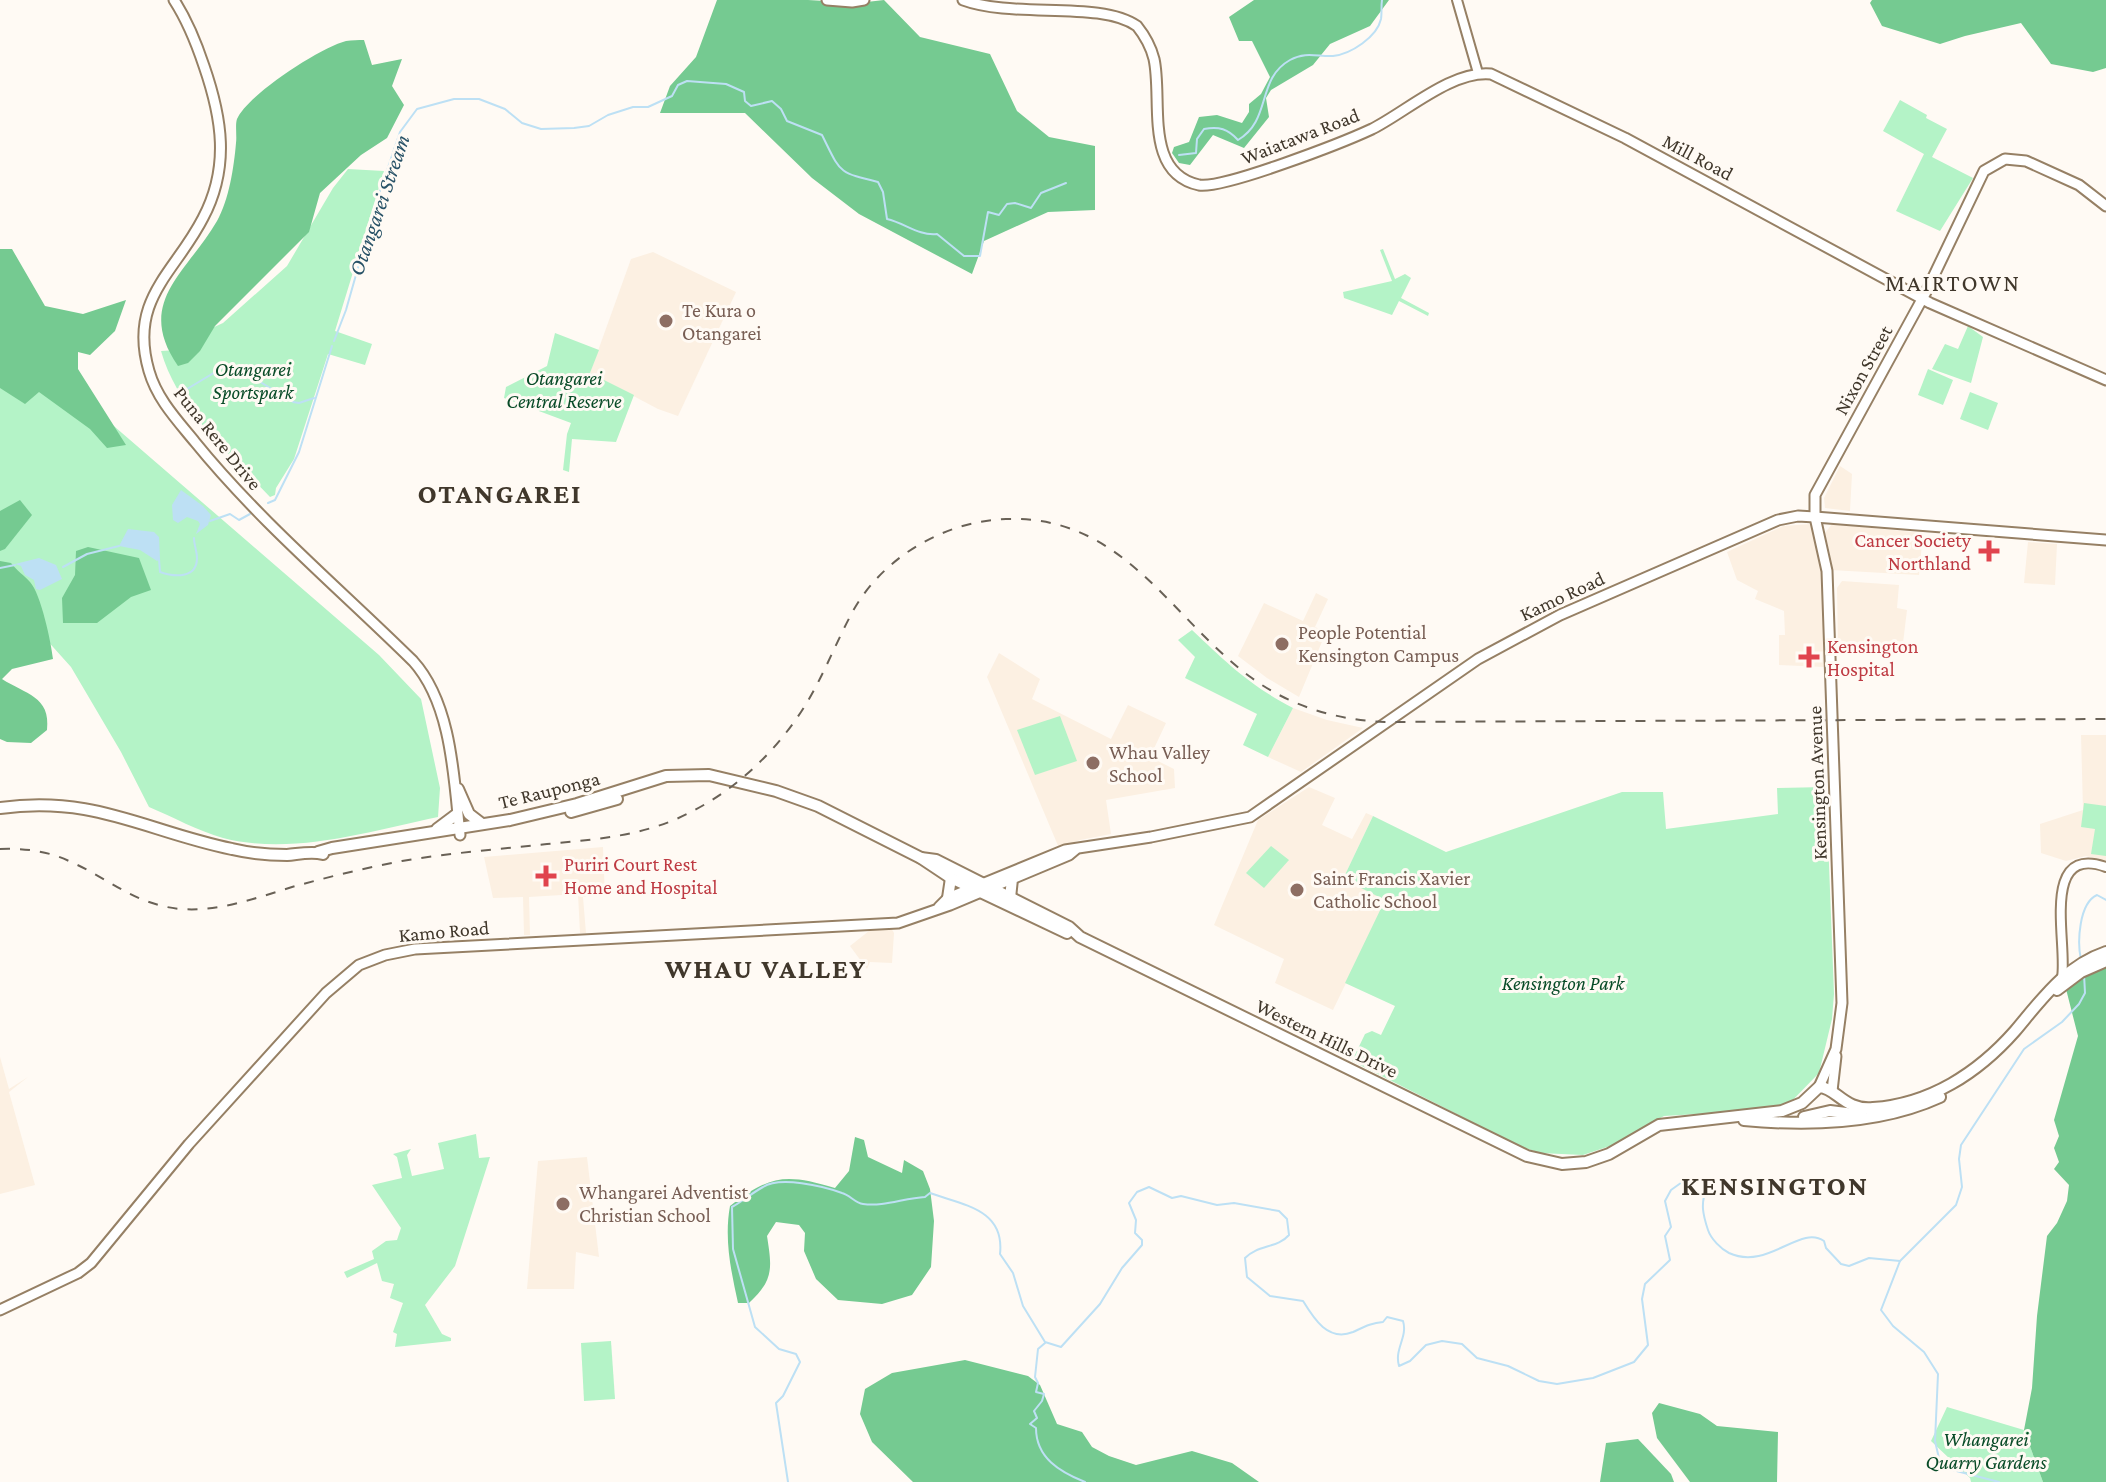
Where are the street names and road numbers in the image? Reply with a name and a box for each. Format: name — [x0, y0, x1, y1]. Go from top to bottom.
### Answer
street label: Waiatawa Road — [1238, 103, 1363, 169]
street label: Mill Road — [1659, 129, 1737, 185]
street label: Nixon Street — [1829, 321, 1897, 419]
street label: Puna Rere Drive — [170, 382, 267, 494]
street label: Kamo Road — [1516, 567, 1608, 625]
street label: Kensington Avenue — [1803, 705, 1832, 860]
street label: Te Rauponga — [496, 767, 602, 814]
street label: Kamo Road — [398, 916, 491, 946]
street label: Western Hills Drive — [1253, 994, 1402, 1082]

